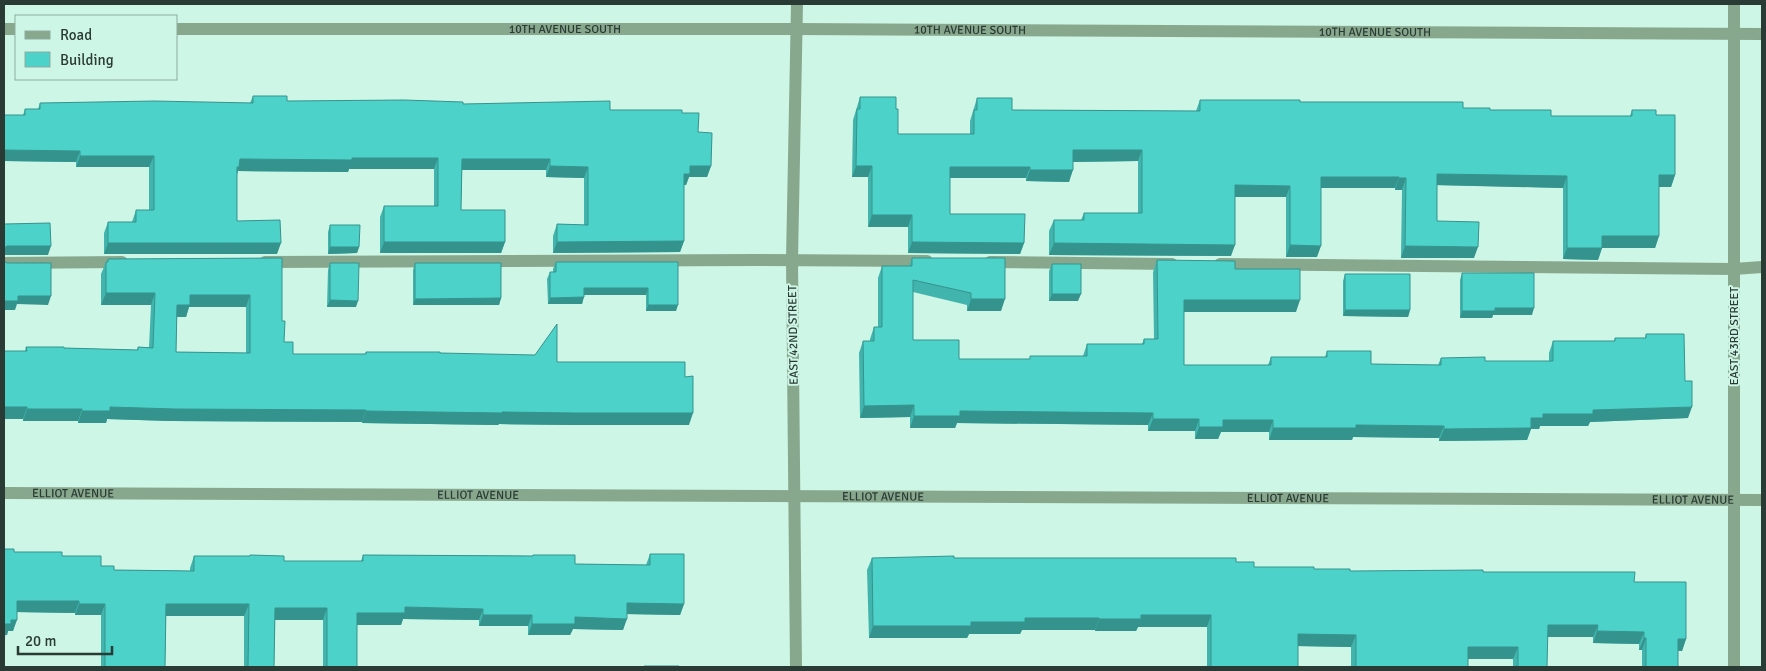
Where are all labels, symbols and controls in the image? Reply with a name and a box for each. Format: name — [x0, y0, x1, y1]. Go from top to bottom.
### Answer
legend — [15, 15, 178, 80]
street label: 10TH AVENUE SOUTH — [509, 22, 621, 37]
street label: 10TH AVENUE SOUTH — [914, 23, 1026, 38]
street label: 10TH AVENUE SOUTH — [1319, 25, 1431, 40]
text: Road — [60, 26, 92, 44]
text: Building — [60, 51, 114, 69]
street label: EAST 42ND STREET — [785, 285, 802, 385]
street label: EAST 43RD STREET — [1727, 287, 1742, 385]
street label: ELLIOT AVENUE — [32, 486, 114, 501]
street label: ELLIOT AVENUE — [437, 488, 519, 503]
street label: ELLIOT AVENUE — [842, 489, 924, 505]
street label: ELLIOT AVENUE — [1247, 491, 1329, 506]
street label: ELLIOT AVENUE — [1652, 493, 1734, 508]
scale bar — [18, 624, 111, 656]
text: 20 m — [25, 632, 56, 650]

